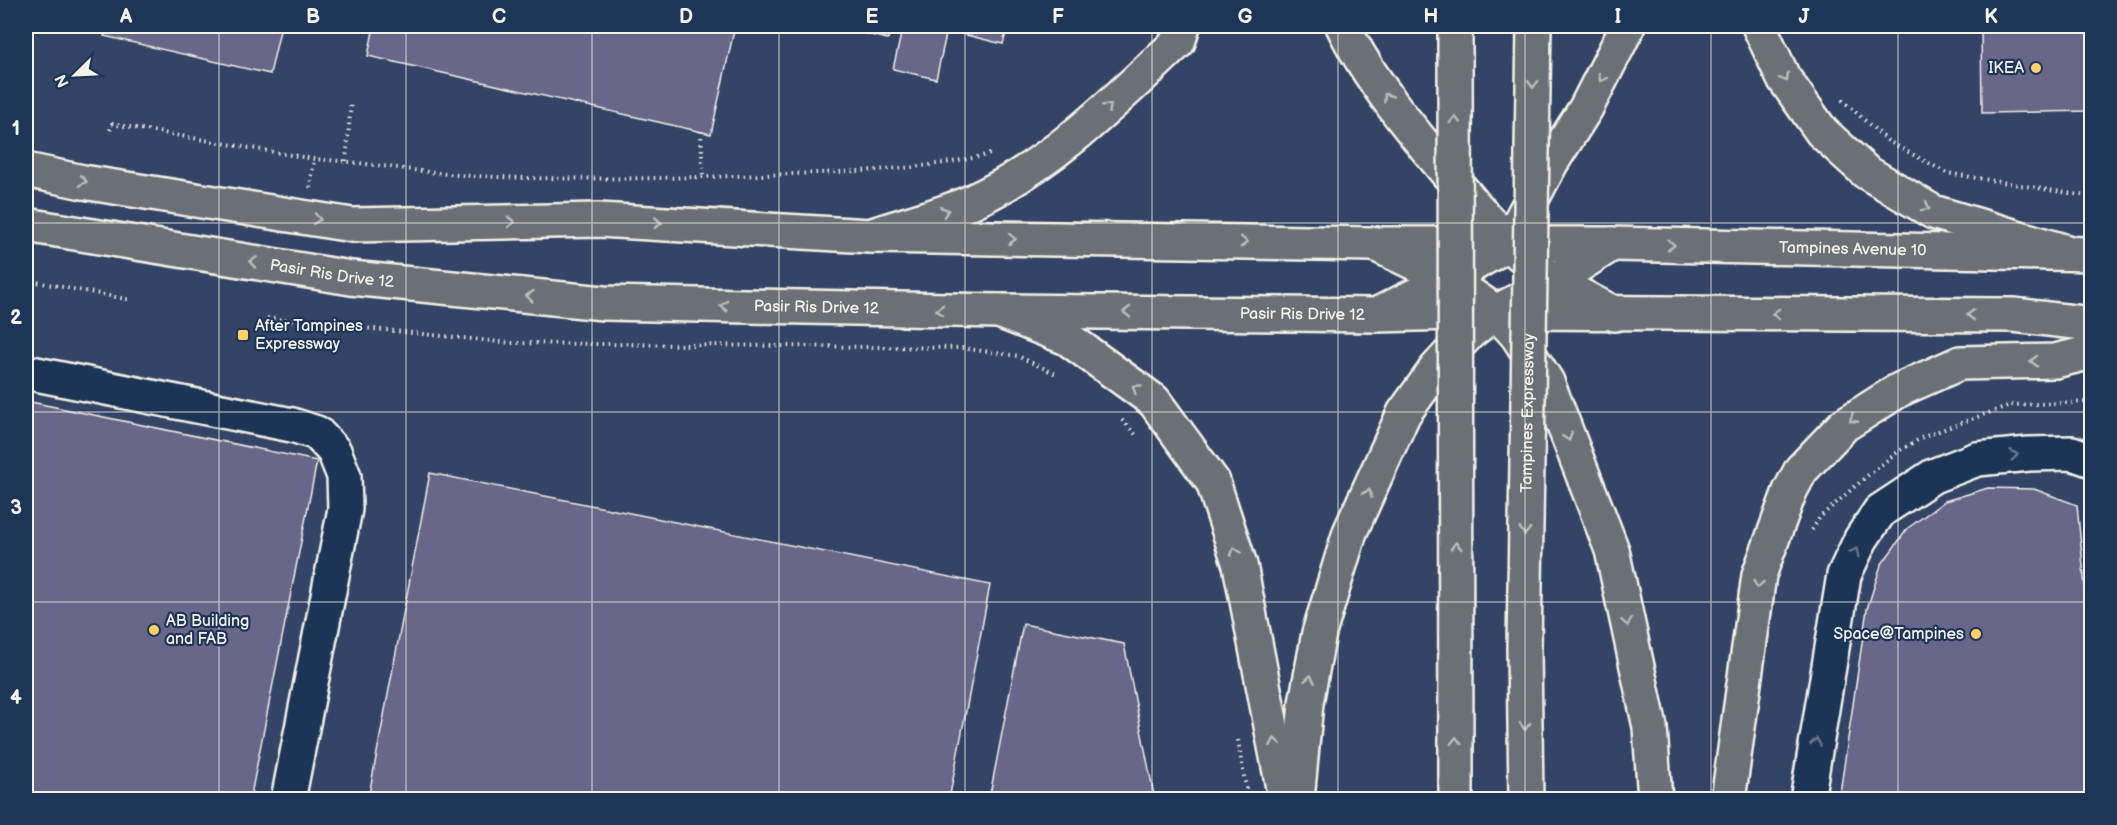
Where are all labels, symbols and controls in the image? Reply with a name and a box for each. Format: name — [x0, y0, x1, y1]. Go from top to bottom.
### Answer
text: A — [119, 5, 133, 29]
text: B — [306, 5, 320, 29]
text: C — [492, 5, 506, 29]
text: D — [679, 5, 693, 29]
text: E — [866, 5, 879, 29]
text: F — [1052, 5, 1064, 29]
text: G — [1238, 5, 1253, 29]
text: H — [1424, 5, 1438, 29]
text: I — [1615, 5, 1621, 29]
text: J — [1799, 5, 1811, 29]
text: K — [1984, 5, 1998, 29]
north arrow — [45, 45, 105, 105]
place label: IKEA — [1988, 59, 2024, 78]
marker: IKEA — [2029, 61, 2043, 75]
text: N — [52, 71, 74, 90]
one-way arrow — [1598, 71, 1609, 82]
one-way arrow — [1777, 72, 1789, 82]
one-way arrow — [1527, 79, 1539, 88]
one-way arrow — [1384, 92, 1395, 103]
one-way arrow — [1102, 103, 1112, 114]
one-way arrow — [1449, 116, 1461, 125]
text: 1 — [12, 117, 20, 141]
one-way arrow — [78, 175, 87, 187]
one-way arrow — [1920, 200, 1930, 211]
one-way arrow — [939, 205, 950, 218]
one-way arrow — [311, 212, 321, 225]
one-way arrow — [507, 215, 516, 228]
one-way arrow — [653, 217, 662, 230]
one-way arrow — [1008, 233, 1017, 245]
one-way arrow — [1240, 236, 1249, 248]
street label: Tampines Avenue 10 — [1779, 238, 1927, 260]
one-way arrow — [1666, 239, 1675, 251]
street label: Pasir Ris Drive 12 — [269, 255, 396, 292]
one-way arrow — [248, 256, 258, 269]
one-way arrow — [525, 290, 534, 303]
street label: Pasir Ris Drive 12 — [754, 297, 880, 318]
one-way arrow — [720, 300, 729, 312]
one-way arrow — [936, 304, 945, 316]
street label: Pasir Ris Drive 12 — [1240, 304, 1366, 324]
text: 2 — [10, 306, 22, 330]
one-way arrow — [1123, 306, 1132, 318]
one-way arrow — [1771, 308, 1780, 320]
one-way arrow — [1966, 309, 1975, 321]
place label: After Tampines Expressway — [255, 317, 363, 354]
marker: After Tampines Expressway — [236, 328, 250, 342]
street label: Tampines Expressway — [1517, 333, 1539, 493]
one-way arrow — [2029, 355, 2038, 368]
one-way arrow — [1132, 384, 1143, 395]
one-way arrow — [1849, 412, 1859, 424]
one-way arrow — [1561, 430, 1573, 441]
one-way arrow — [2009, 449, 2018, 462]
one-way arrow — [1360, 489, 1372, 500]
text: 3 — [10, 496, 22, 520]
one-way arrow — [1519, 526, 1532, 535]
one-way arrow — [1450, 542, 1462, 551]
one-way arrow — [1230, 546, 1243, 557]
one-way arrow — [1848, 547, 1860, 558]
one-way arrow — [1752, 579, 1764, 588]
place label: AB Building and FAB — [166, 612, 249, 649]
one-way arrow — [1620, 616, 1633, 626]
marker: AB Building and FAB — [147, 623, 161, 637]
place label: Space@Tampines — [1834, 625, 1964, 644]
marker: Space@Tampines — [1969, 627, 1983, 641]
one-way arrow — [1303, 674, 1316, 684]
text: 4 — [10, 686, 22, 710]
one-way arrow — [1518, 721, 1531, 730]
one-way arrow — [1270, 737, 1282, 747]
one-way arrow — [1450, 737, 1462, 746]
one-way arrow — [1810, 737, 1822, 746]

